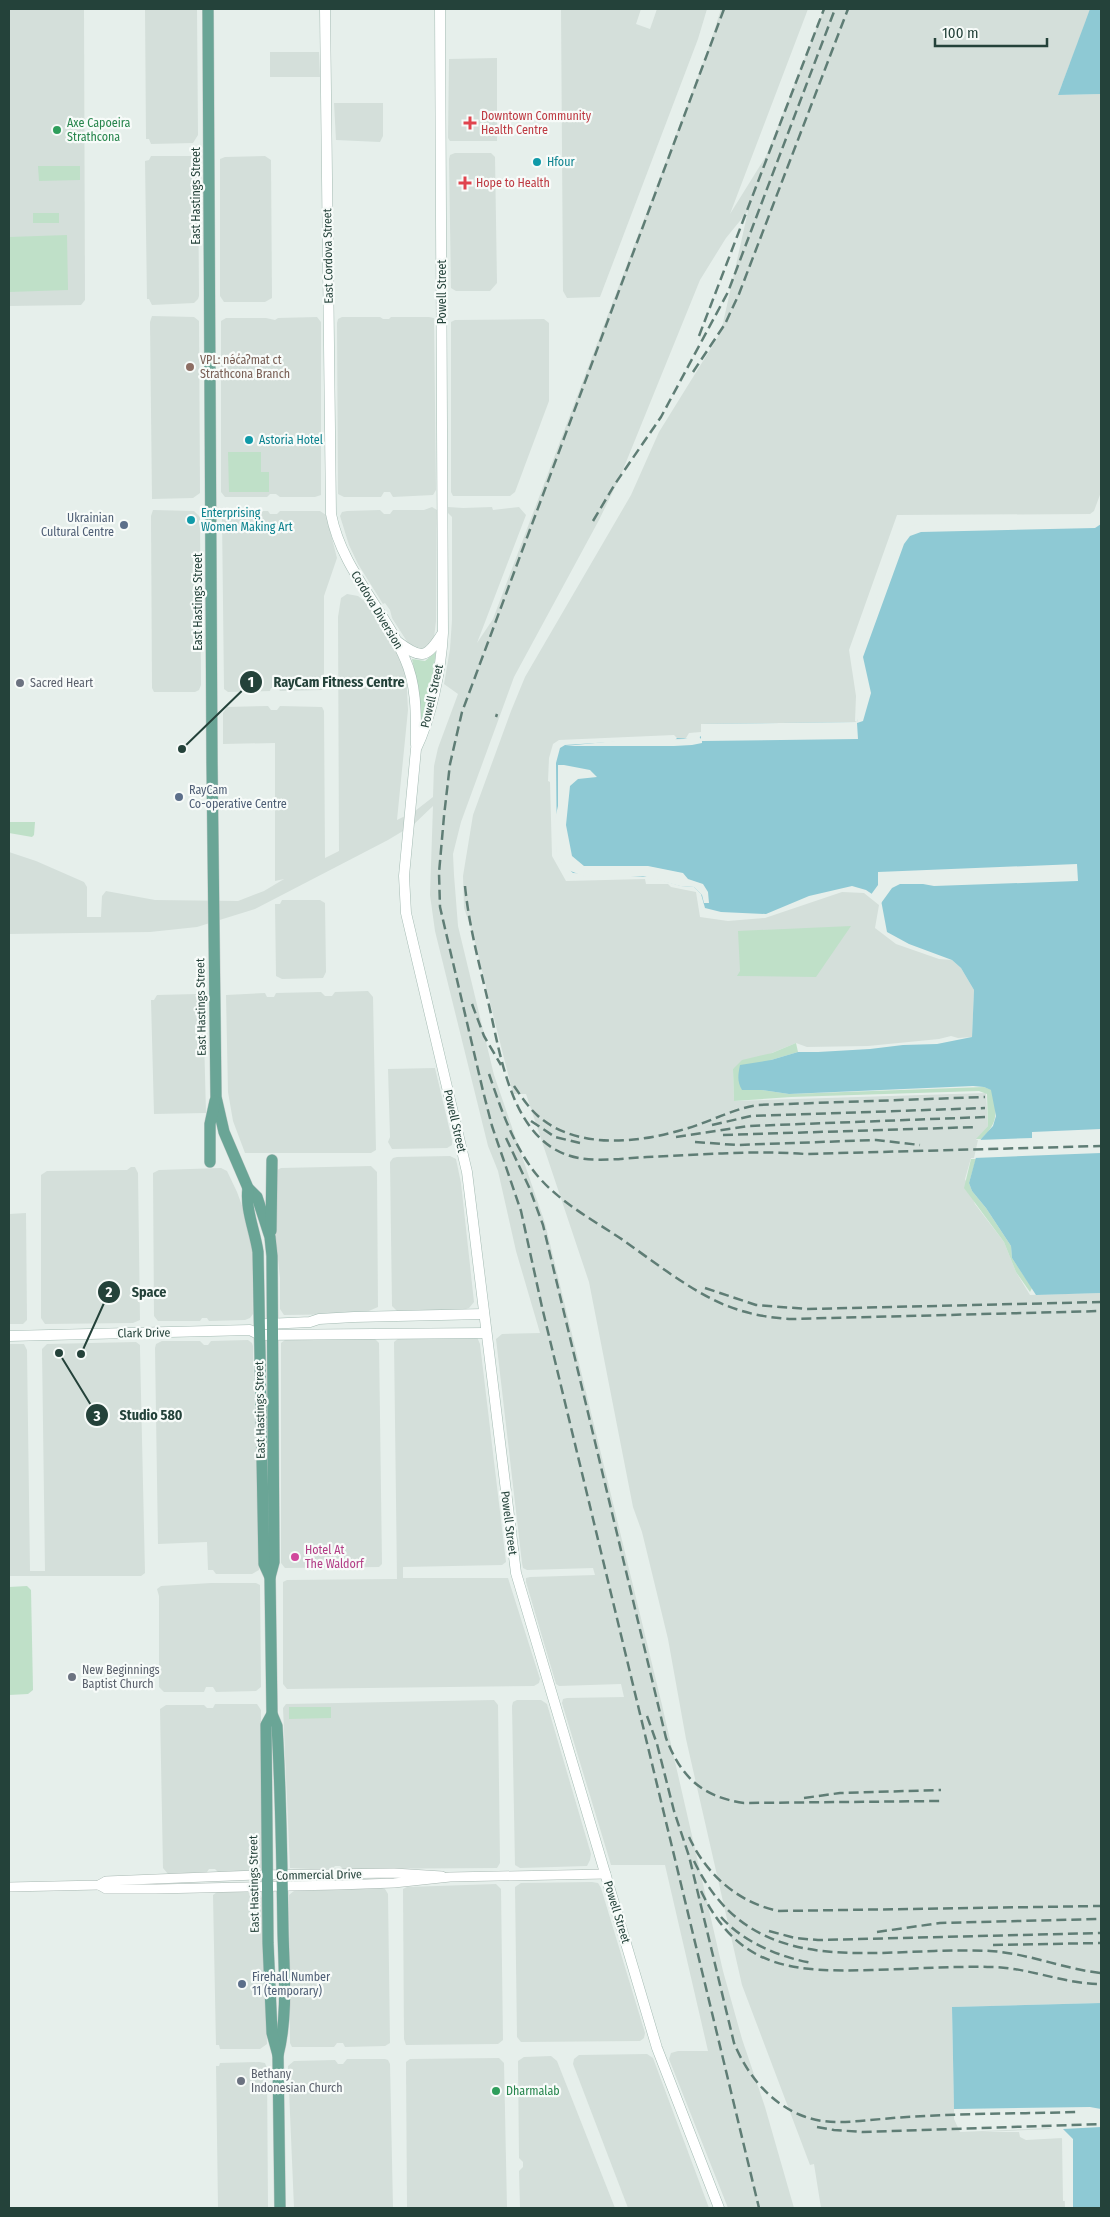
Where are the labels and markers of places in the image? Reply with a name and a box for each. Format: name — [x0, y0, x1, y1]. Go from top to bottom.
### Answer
place label: Downtown Community Health Centre — [481, 109, 592, 137]
place label: Axe Capoeira Strathcona — [67, 116, 131, 144]
marker: Downtown Community Health Centre — [463, 116, 477, 130]
marker: Axe Capoeira Strathcona — [51, 124, 63, 136]
place label: Hfour — [547, 155, 575, 169]
marker: Hfour — [531, 156, 543, 168]
marker: Hope to Health — [458, 176, 472, 190]
place label: Hope to Health — [476, 176, 550, 190]
place label: VPL: nə́c̓aʔmat ct Strathcona Branch — [200, 353, 290, 381]
marker: VPL: nə́c̓aʔmat ct Strathcona Branch — [184, 361, 196, 373]
place label: Astoria Hotel — [259, 433, 323, 447]
marker: Astoria Hotel — [243, 434, 255, 446]
place label: Enterprising Women Making Art — [201, 506, 293, 534]
place label: Ukrainian Cultural Centre — [41, 511, 114, 539]
marker: Enterprising Women Making Art — [185, 514, 197, 526]
marker: Ukrainian Cultural Centre — [118, 519, 130, 531]
callout: RayCam Fitness Centre — [238, 667, 414, 696]
place label: Sacred Heart — [30, 676, 93, 690]
marker: Sacred Heart — [14, 677, 26, 689]
place label: RayCam Co-operative Centre — [189, 783, 287, 811]
marker: RayCam Co-operative Centre — [173, 791, 185, 803]
callout: Space — [97, 1277, 177, 1306]
callout: Studio 580 — [84, 1401, 192, 1430]
place label: Hotel At The Waldorf — [305, 1543, 365, 1571]
marker: Hotel At The Waldorf — [289, 1551, 301, 1563]
place label: New Beginnings Baptist Church — [82, 1663, 160, 1691]
marker: New Beginnings Baptist Church — [66, 1671, 78, 1683]
place label: Firehall Number 11 (temporary) — [252, 1970, 331, 1998]
marker: Firehall Number 11 (temporary) — [236, 1978, 248, 1990]
place label: Bethany Indonesian Church — [251, 2067, 343, 2095]
marker: Bethany Indonesian Church — [235, 2075, 247, 2087]
place label: Dharmalab — [506, 2084, 560, 2098]
marker: Dharmalab — [490, 2085, 502, 2097]

